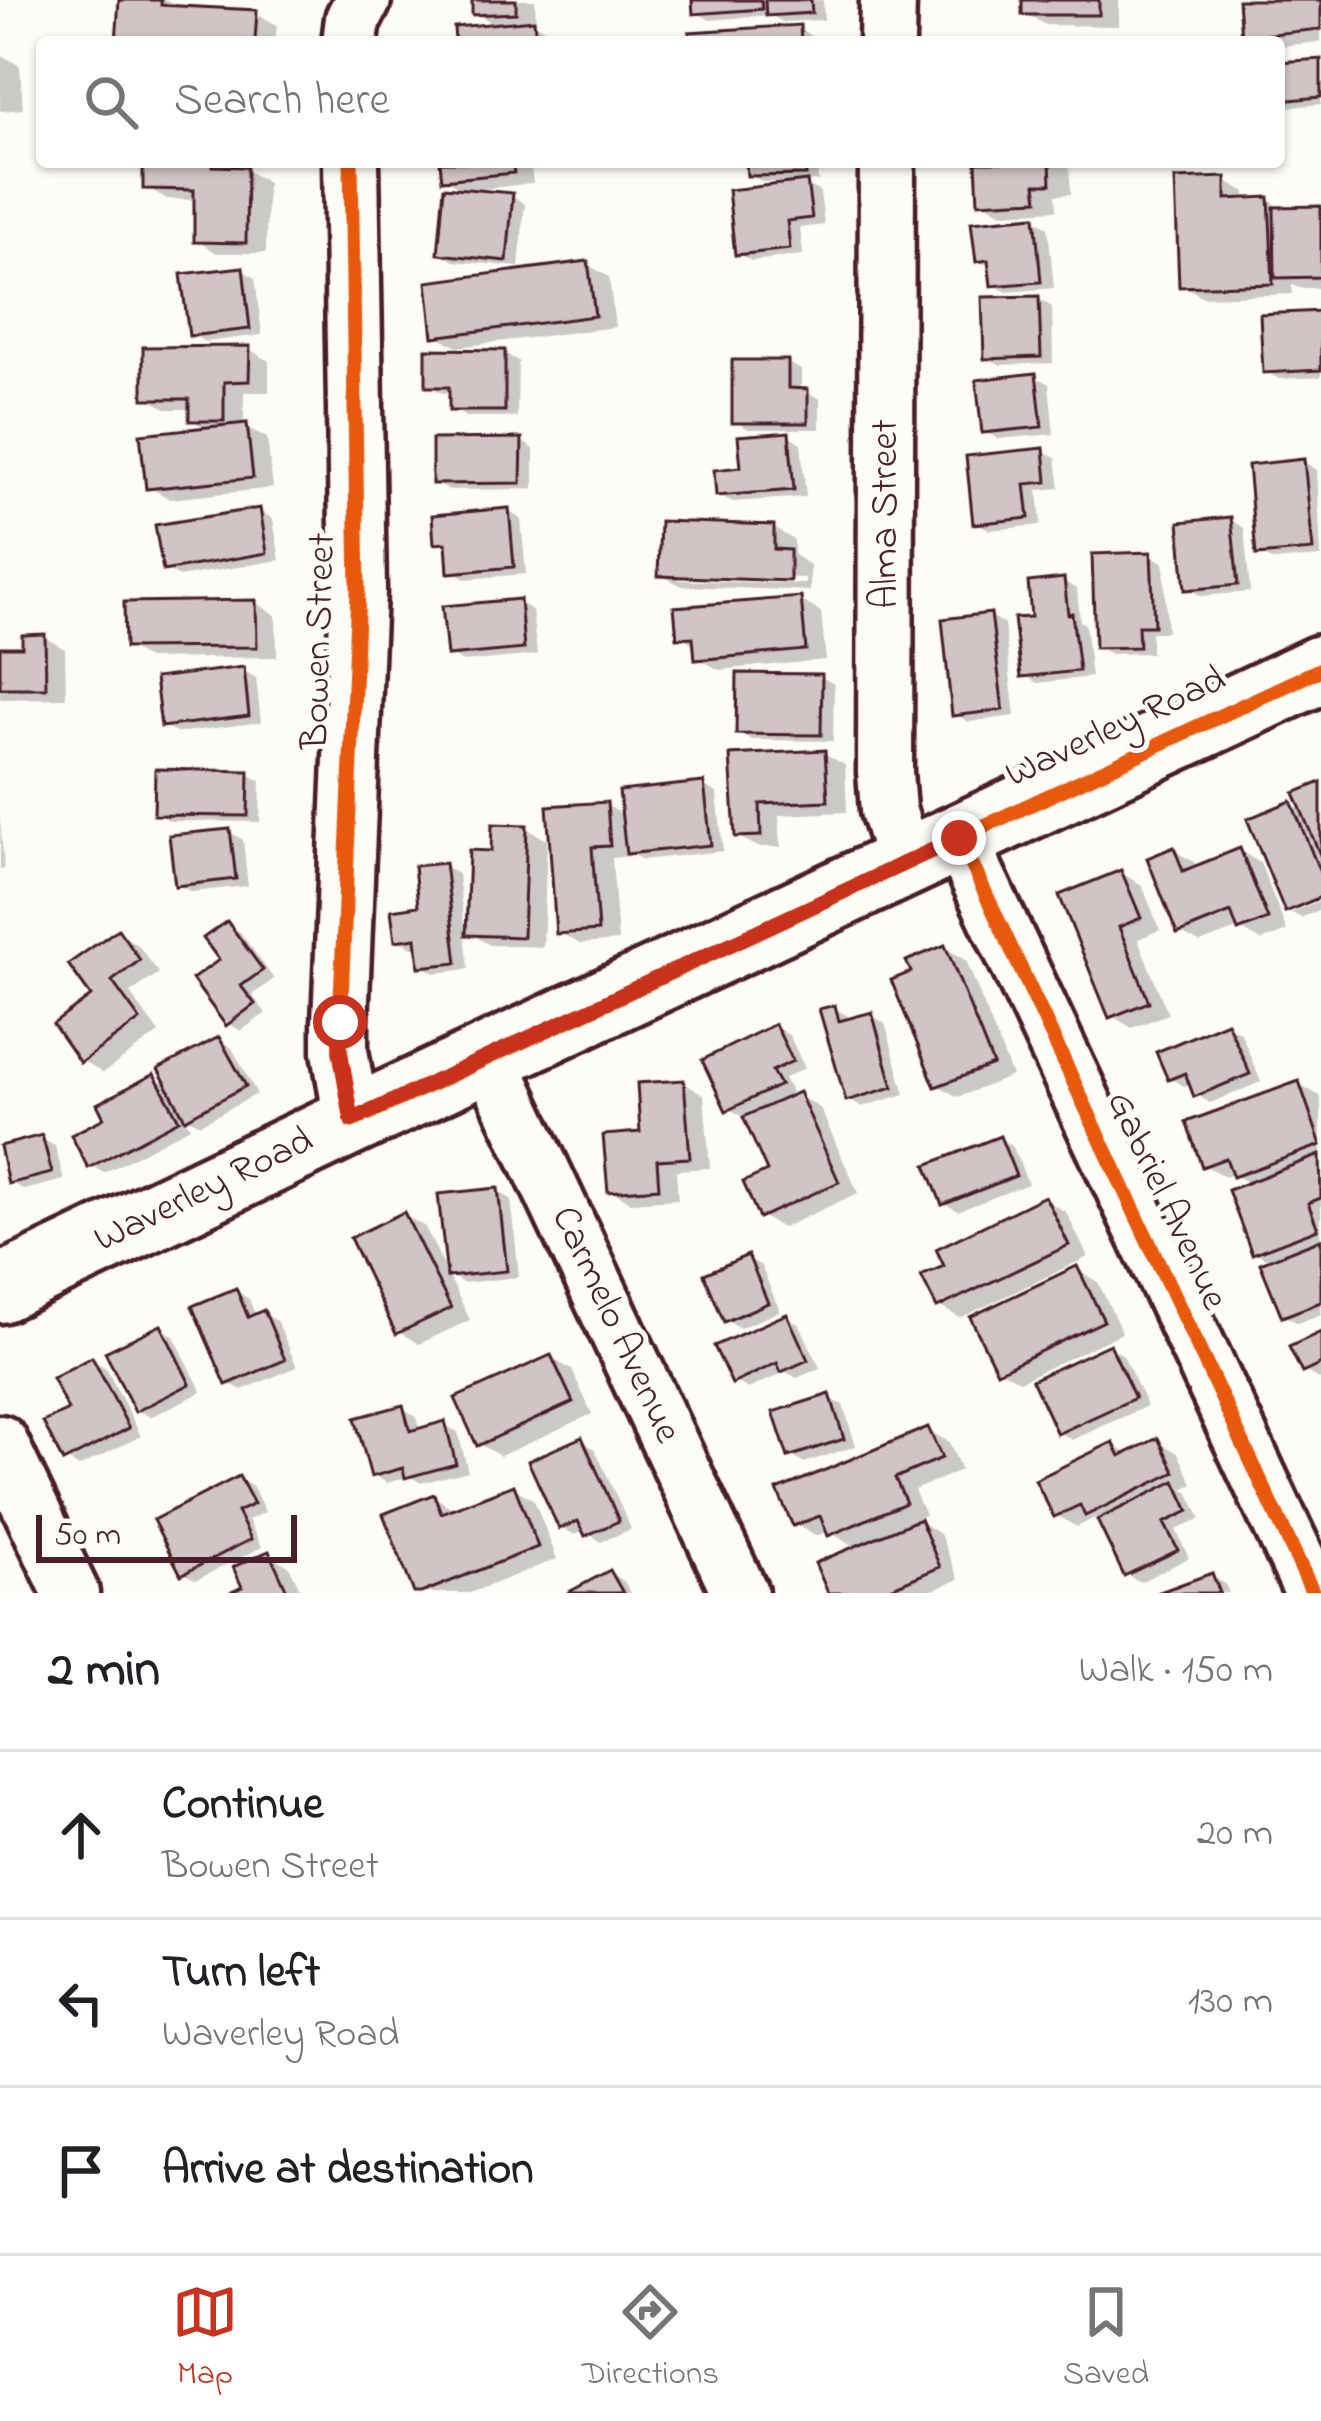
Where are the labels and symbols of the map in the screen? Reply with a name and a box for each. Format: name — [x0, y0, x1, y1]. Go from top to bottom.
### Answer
street label: Alma Street — [858, 419, 915, 609]
street label: Bowen Street — [288, 532, 352, 751]
street label: Waverley Road — [996, 652, 1236, 804]
route end — [932, 811, 986, 865]
route start — [313, 995, 367, 1049]
street label: Gabriel Avenue — [1090, 1082, 1242, 1320]
street label: Waverley Road — [85, 1113, 323, 1269]
street label: Carmelo Avenue — [535, 1197, 695, 1453]
scale bar — [36, 1509, 297, 1562]

